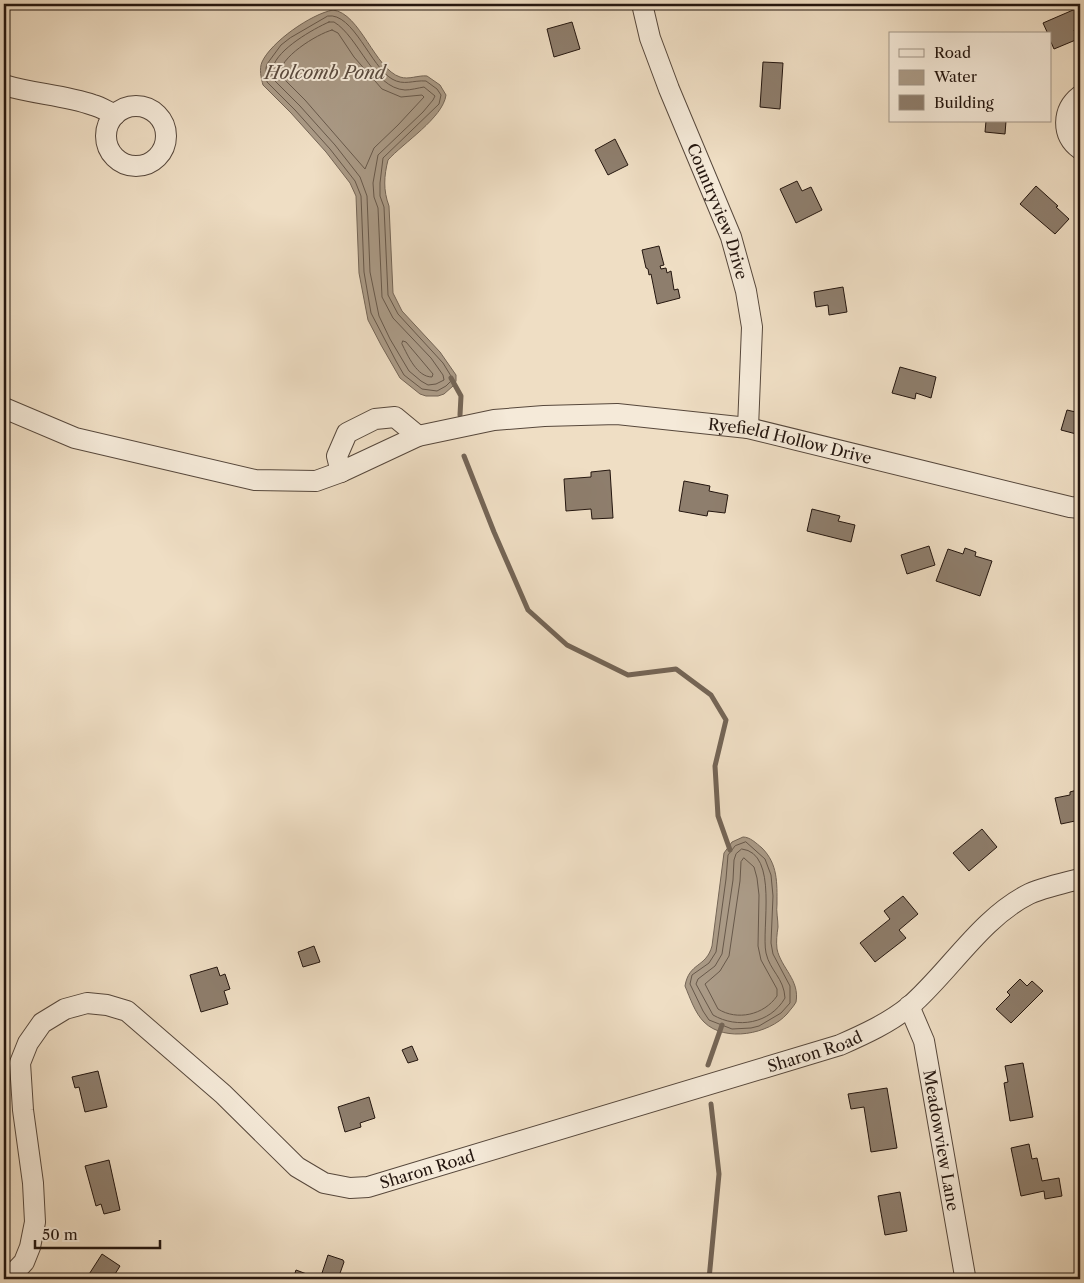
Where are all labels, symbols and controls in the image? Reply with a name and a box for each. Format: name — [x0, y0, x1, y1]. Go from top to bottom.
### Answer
legend — [889, 32, 1052, 122]
text: Road — [934, 43, 971, 62]
water label: Holcomb Pond — [262, 62, 388, 84]
text: Water — [933, 67, 978, 86]
text: Building — [934, 93, 994, 112]
street label: Countryview Drive — [683, 140, 752, 281]
street label: Ryefield Hollow Drive — [707, 414, 874, 468]
street label: Sharon Road — [765, 1026, 866, 1076]
street label: Meadowview Lane — [919, 1068, 963, 1212]
street label: Sharon Road — [377, 1145, 477, 1193]
scale bar — [35, 1218, 160, 1250]
text: 50 m — [42, 1225, 78, 1244]

